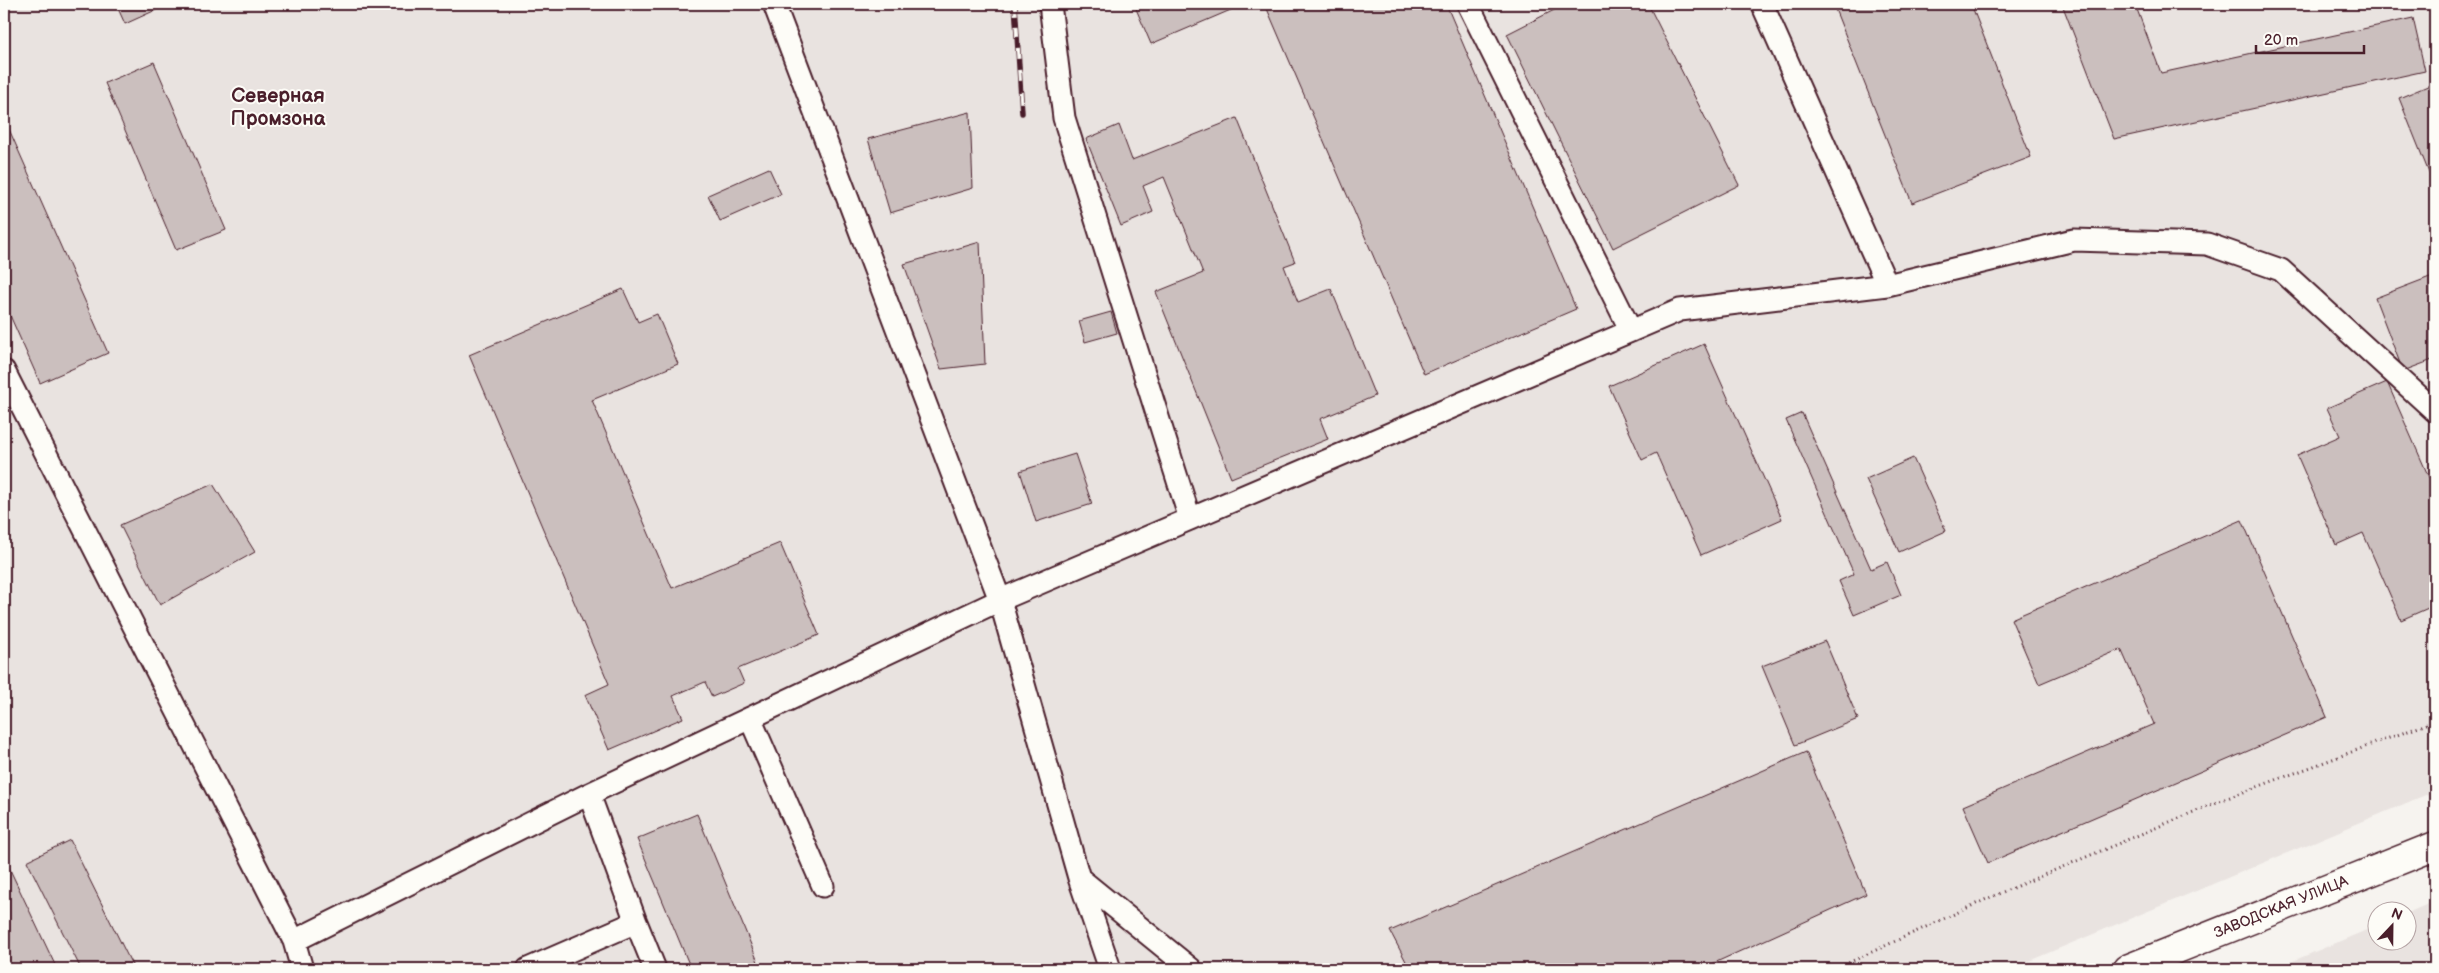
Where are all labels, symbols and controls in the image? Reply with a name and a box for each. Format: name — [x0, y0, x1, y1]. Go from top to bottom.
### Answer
scale bar — [2256, 22, 2364, 54]
text: 20 m — [2264, 31, 2298, 50]
district label: Северная Промзона — [231, 84, 326, 131]
street label: ЗАВОДСКАЯ УЛИЦА — [2211, 871, 2352, 943]
north arrow — [2366, 900, 2416, 950]
text: N — [2389, 905, 2405, 924]

